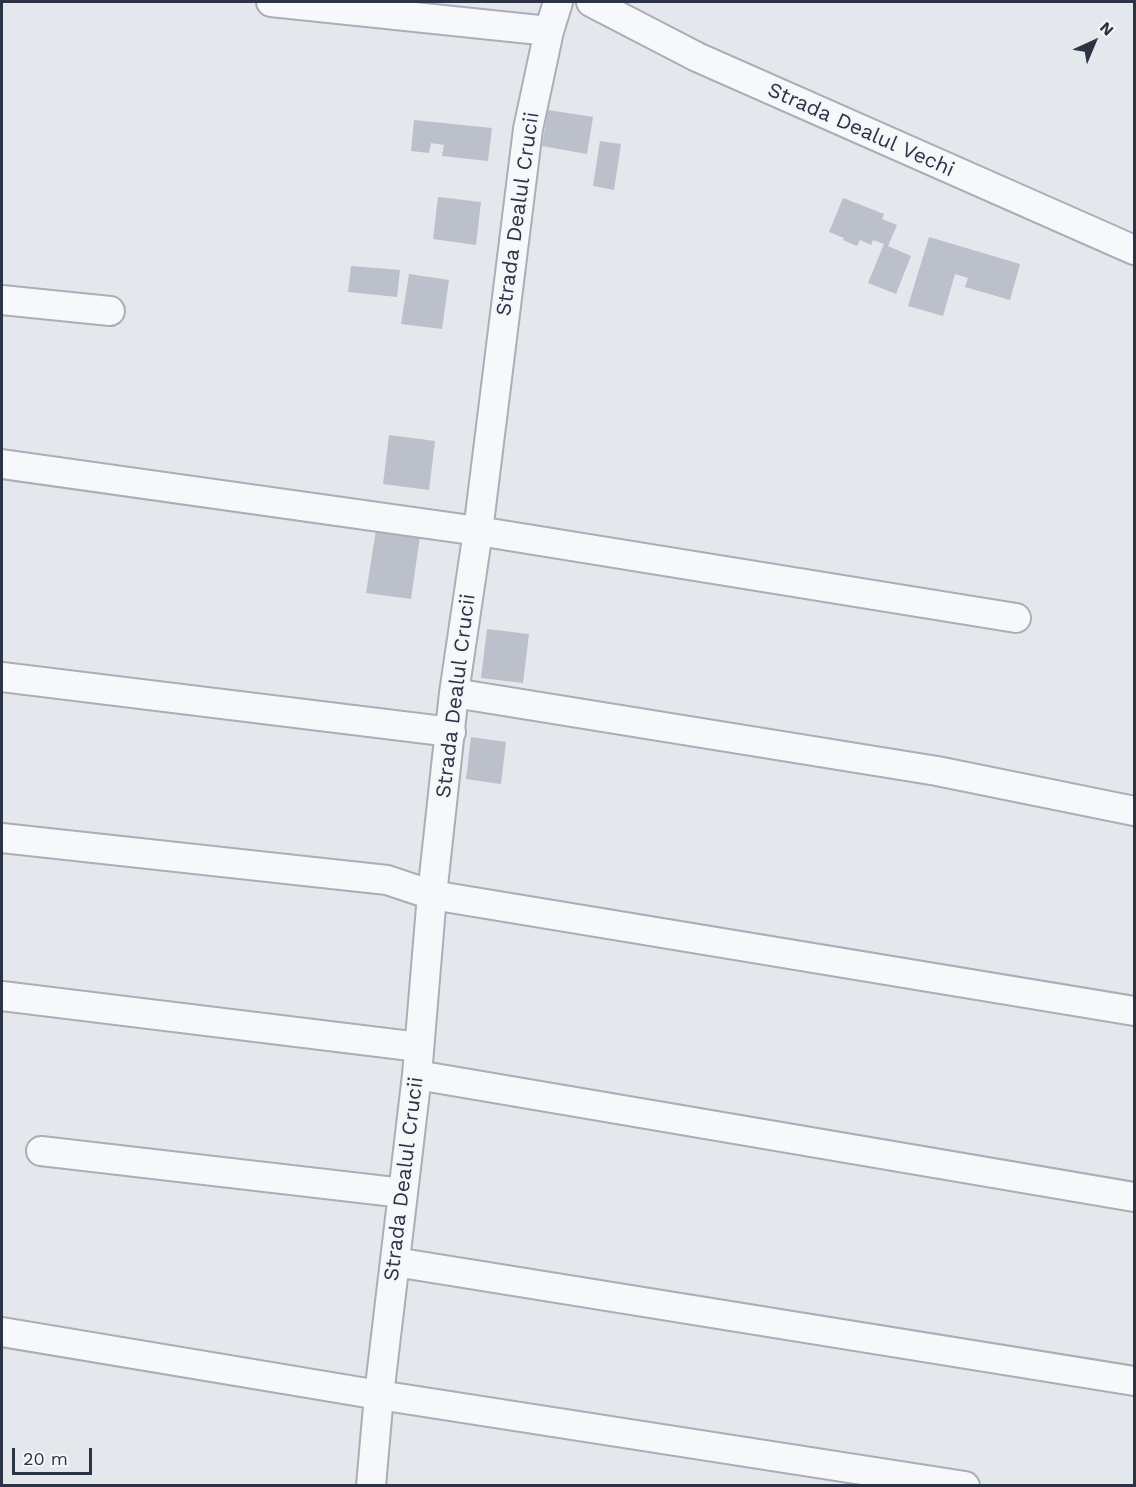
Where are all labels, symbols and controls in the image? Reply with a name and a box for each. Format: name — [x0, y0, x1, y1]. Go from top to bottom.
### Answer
north arrow — [1064, 12, 1124, 72]
text: N — [1096, 18, 1118, 40]
street label: Strada Dealul Vechi — [764, 77, 958, 183]
street label: Strada Dealul Crucii — [491, 110, 545, 318]
street label: Strada Dealul Crucii — [431, 592, 481, 800]
street label: Strada Dealul Crucii — [379, 1075, 429, 1283]
scale bar — [15, 1436, 94, 1474]
text: 20 m — [23, 1448, 68, 1469]

